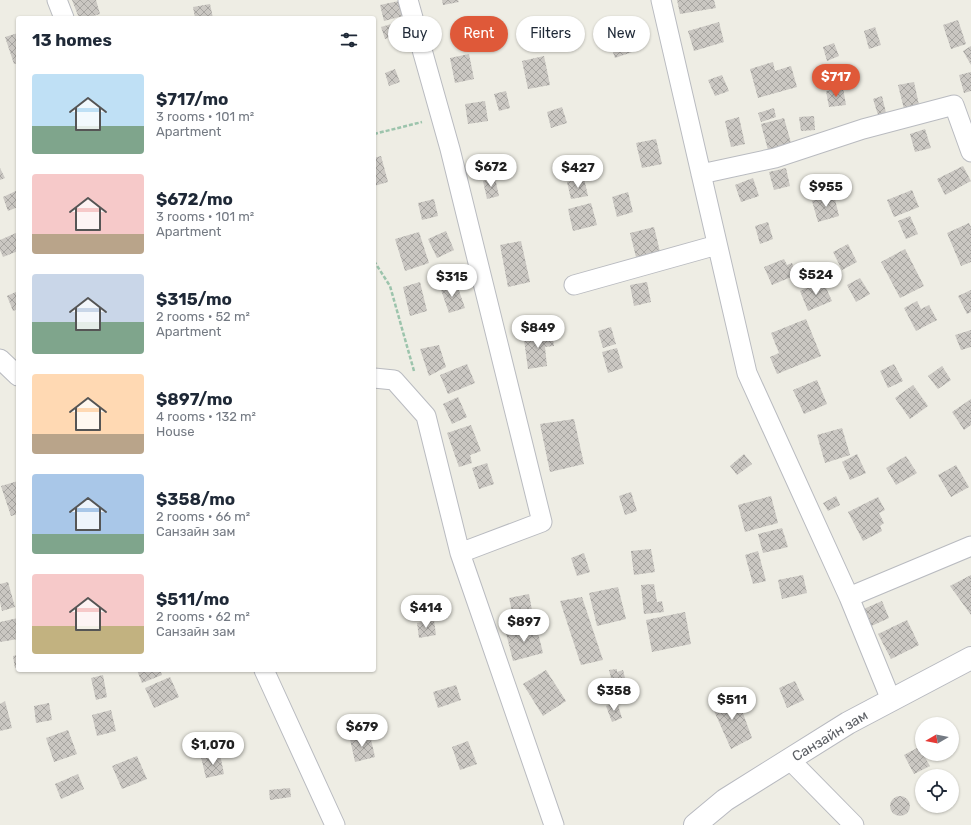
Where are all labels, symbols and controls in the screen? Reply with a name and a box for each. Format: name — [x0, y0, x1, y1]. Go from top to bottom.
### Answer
chip: Buy — [388, 16, 442, 52]
chip: Rent — [450, 16, 508, 52]
chip: Filters — [516, 16, 585, 52]
chip: New — [593, 16, 650, 52]
icon: filters — [338, 29, 360, 51]
text: 13 homes — [32, 30, 112, 50]
pin: $717 — [812, 64, 860, 98]
text: $717 — [821, 69, 851, 84]
text: $717/mo — [156, 89, 228, 109]
icon: home — [64, 90, 112, 138]
text: 3 rooms · 101 m² — [156, 109, 254, 124]
text: Apartment — [156, 124, 221, 139]
pin: $672 — [467, 154, 515, 188]
pin: $427 — [554, 155, 602, 189]
text: $672 — [475, 159, 507, 174]
text: $427 — [561, 160, 595, 175]
pin: $955 — [802, 174, 850, 208]
text: $955 — [809, 179, 843, 194]
text: $672/mo — [156, 189, 233, 209]
icon: home — [64, 190, 112, 238]
text: 3 rooms · 101 m² — [156, 209, 254, 224]
text: Apartment — [156, 224, 221, 239]
pin: $524 — [792, 262, 840, 296]
pin: $315 — [428, 264, 476, 298]
text: $524 — [799, 267, 833, 282]
text: $315 — [436, 269, 468, 284]
text: $315/mo — [156, 289, 232, 309]
icon: home — [64, 290, 112, 338]
text: 2 rooms · 52 m² — [156, 309, 250, 324]
pin: $849 — [514, 315, 562, 349]
text: $849 — [521, 320, 555, 335]
text: Apartment — [156, 324, 221, 339]
text: $897/mo — [156, 389, 233, 409]
icon: home — [64, 390, 112, 438]
text: 4 rooms · 132 m² — [156, 409, 256, 424]
text: House — [156, 424, 194, 439]
text: $358/mo — [156, 489, 235, 509]
icon: home — [64, 490, 112, 538]
text: 2 rooms · 66 m² — [156, 509, 250, 524]
text: Санзайн зам — [156, 524, 235, 539]
text: $511/mo — [156, 589, 229, 609]
icon: home — [64, 590, 112, 638]
pin: $414 — [402, 595, 450, 629]
text: $414 — [410, 600, 442, 615]
text: 2 rooms · 62 m² — [156, 609, 250, 624]
pin: $897 — [500, 609, 548, 643]
text: $897 — [507, 614, 541, 629]
text: Санзайн зам — [156, 624, 235, 639]
pin: $358 — [590, 678, 638, 712]
text: $358 — [597, 683, 631, 698]
pin: $511 — [708, 687, 756, 721]
text: $511 — [717, 692, 747, 707]
street label: Санзайн зам — [789, 707, 871, 765]
pin: $679 — [338, 714, 386, 748]
north arrow — [915, 717, 959, 761]
map controls — [915, 717, 959, 813]
text: $679 — [346, 719, 378, 734]
pin: $1,070 — [180, 732, 246, 766]
text: $1,070 — [191, 737, 235, 752]
button: locate — [915, 769, 959, 813]

